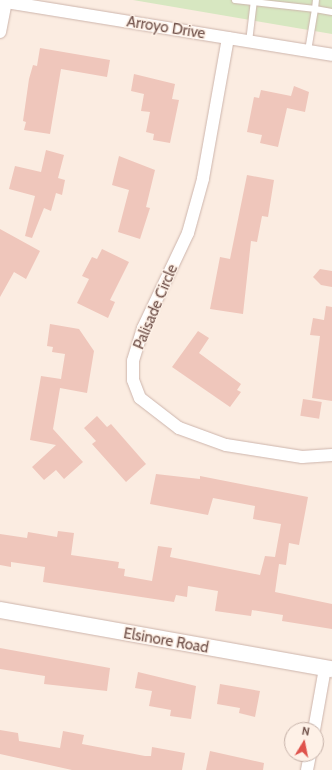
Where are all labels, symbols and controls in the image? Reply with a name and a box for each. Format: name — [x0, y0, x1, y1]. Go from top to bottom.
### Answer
street label: Arroyo Drive — [125, 13, 207, 43]
street label: Palisade Circle — [130, 262, 182, 352]
street label: Elsinore Road — [122, 625, 210, 657]
north arrow — [284, 722, 324, 762]
text: N — [301, 724, 311, 739]

